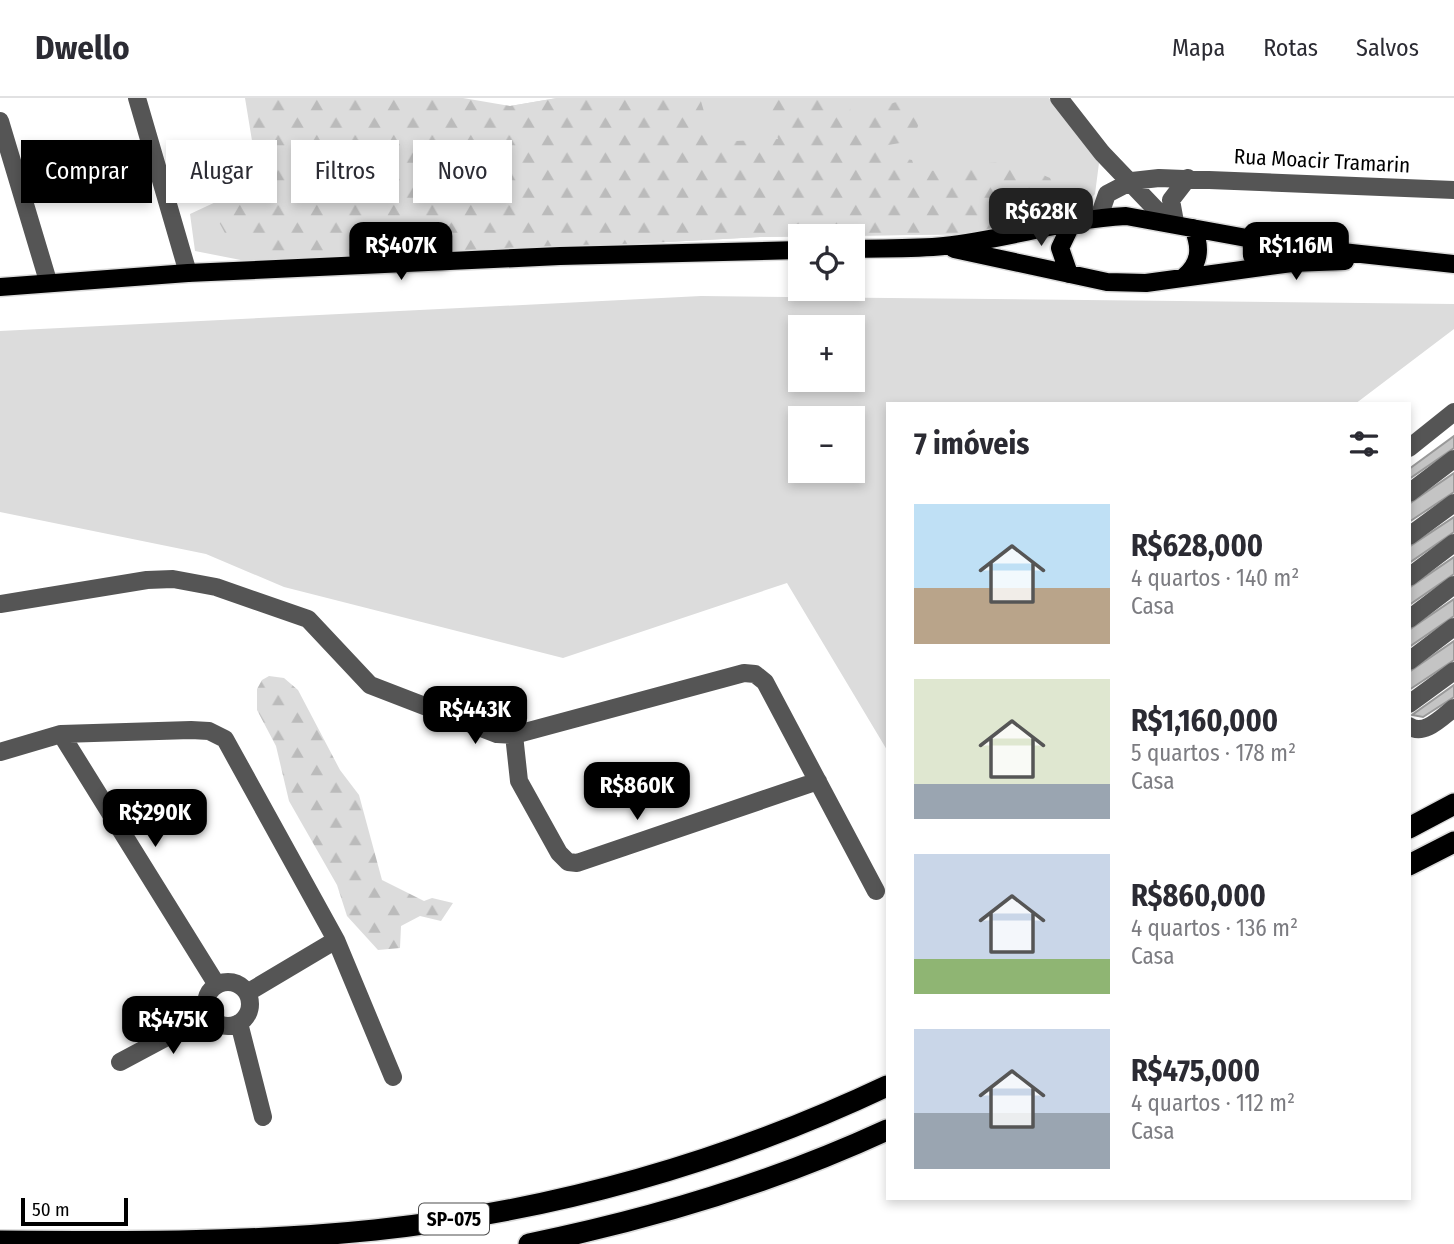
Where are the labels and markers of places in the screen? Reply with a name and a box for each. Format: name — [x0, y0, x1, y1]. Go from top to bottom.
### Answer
pin: R$628K — [984, 188, 1098, 248]
pin: R$407K — [344, 222, 458, 282]
pin: R$1.16M — [1231, 222, 1361, 282]
pin: R$443K — [418, 686, 532, 746]
pin: R$860K — [580, 762, 694, 822]
pin: R$290K — [98, 790, 212, 849]
pin: R$475K — [116, 996, 230, 1056]

